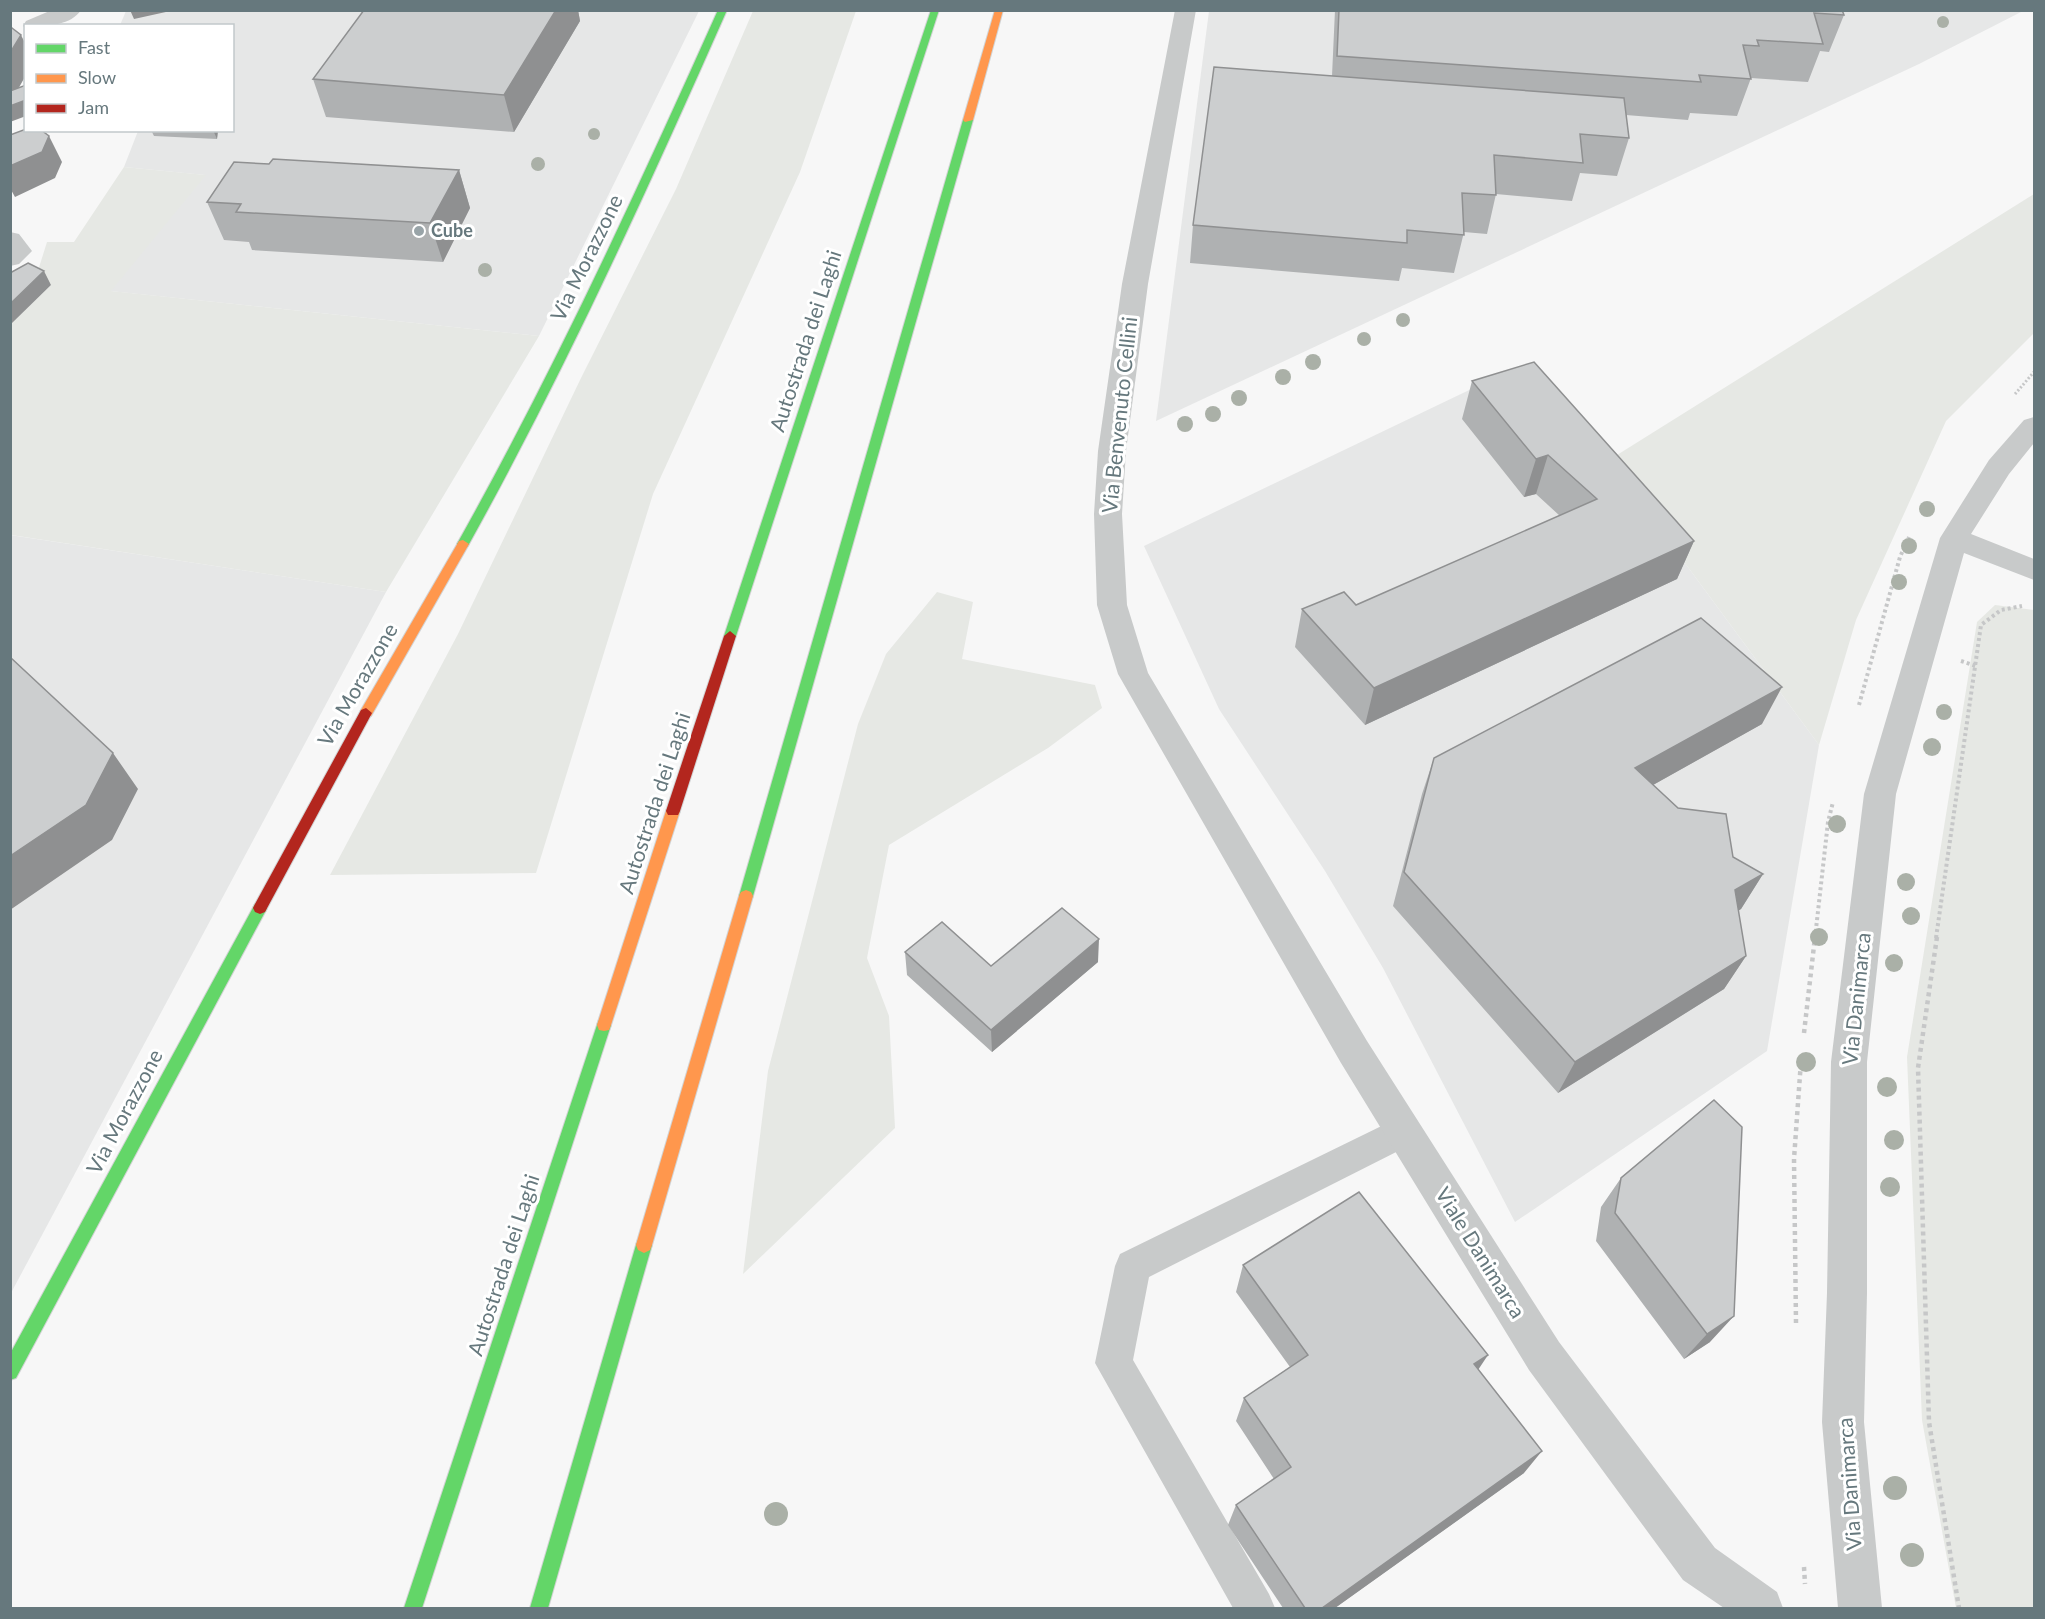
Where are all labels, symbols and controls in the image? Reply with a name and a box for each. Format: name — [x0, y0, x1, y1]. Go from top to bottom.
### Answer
legend — [24, 24, 234, 132]
text: Fast — [78, 36, 111, 58]
text: Slow — [78, 66, 116, 88]
text: Jam — [78, 96, 109, 118]
street label: Via Morazzone — [544, 190, 627, 325]
place label: Cube — [431, 219, 473, 241]
marker: Cube — [412, 224, 426, 238]
street label: Autostrada dei Laghi — [763, 247, 846, 434]
street label: Via Benvenuto Cellini — [1096, 315, 1141, 514]
street label: Via Morazzone — [311, 618, 402, 750]
street label: Autostrada dei Laghi — [612, 709, 695, 896]
street label: Via Danimarca — [1836, 931, 1875, 1066]
street label: Via Morazzone — [80, 1045, 167, 1178]
street label: Autostrada dei Laghi — [461, 1171, 544, 1358]
street label: Viale Danimarca — [1431, 1182, 1531, 1322]
street label: Via Danimarca — [1831, 1417, 1866, 1551]

